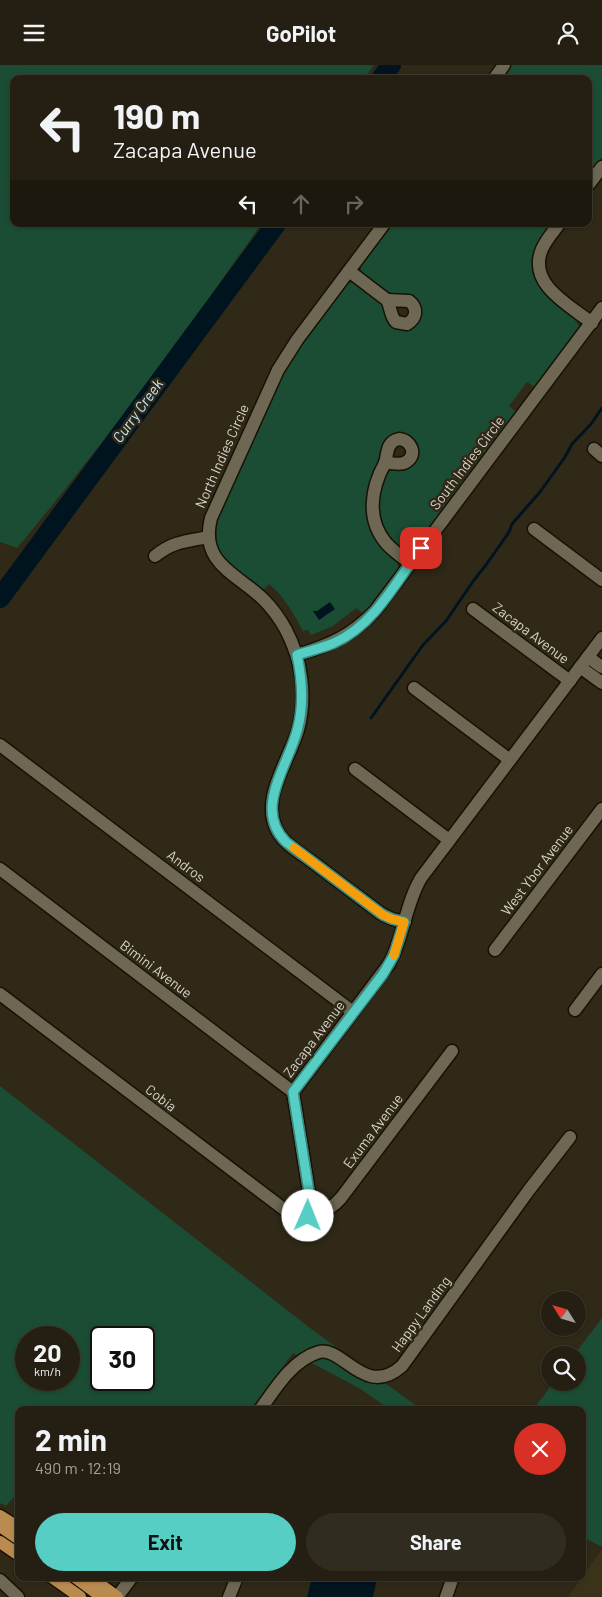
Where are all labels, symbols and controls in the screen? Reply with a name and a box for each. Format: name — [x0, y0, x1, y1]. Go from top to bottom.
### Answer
icon: menu — [20, 19, 48, 47]
icon: person — [554, 19, 582, 47]
text: GoPilot — [266, 20, 336, 46]
text: 190 m — [113, 94, 200, 136]
icon: left — [30, 95, 95, 160]
text: Zacapa Avenue — [113, 136, 257, 162]
icon: left — [234, 190, 262, 218]
icon: ahead — [287, 190, 315, 218]
icon: right — [340, 190, 368, 218]
water label: Curry Creek — [108, 375, 167, 446]
street label: North Indies Circle — [191, 401, 252, 510]
street label: South Indies Circle — [426, 412, 507, 513]
pin — [400, 527, 442, 569]
icon: arrive — [407, 534, 435, 562]
street label: Zacapa Avenue — [490, 598, 573, 667]
street label: West Ybor Avenue — [497, 821, 576, 918]
street label: Andros — [164, 846, 209, 885]
street label: Bimini Avenue — [117, 936, 196, 1001]
street label: Zacapa Avenue — [279, 997, 348, 1080]
street label: Cobia — [142, 1080, 180, 1115]
street label: Exuma Avenue — [339, 1090, 406, 1171]
position arrow — [281, 1189, 333, 1241]
street label: Happy Landing — [387, 1272, 454, 1355]
north arrow — [541, 1291, 586, 1336]
map controls — [541, 1291, 586, 1391]
speed limit sign: 30 — [90, 1326, 155, 1391]
text: 20 — [33, 1337, 62, 1367]
button: search — [541, 1346, 586, 1391]
text: km/h — [34, 1364, 61, 1378]
text: 2 min — [35, 1421, 107, 1457]
button: close — [514, 1423, 566, 1475]
text: 490 m · 12:19 — [35, 1458, 121, 1477]
button: Exit — [35, 1513, 296, 1571]
button: Share — [306, 1513, 566, 1571]

